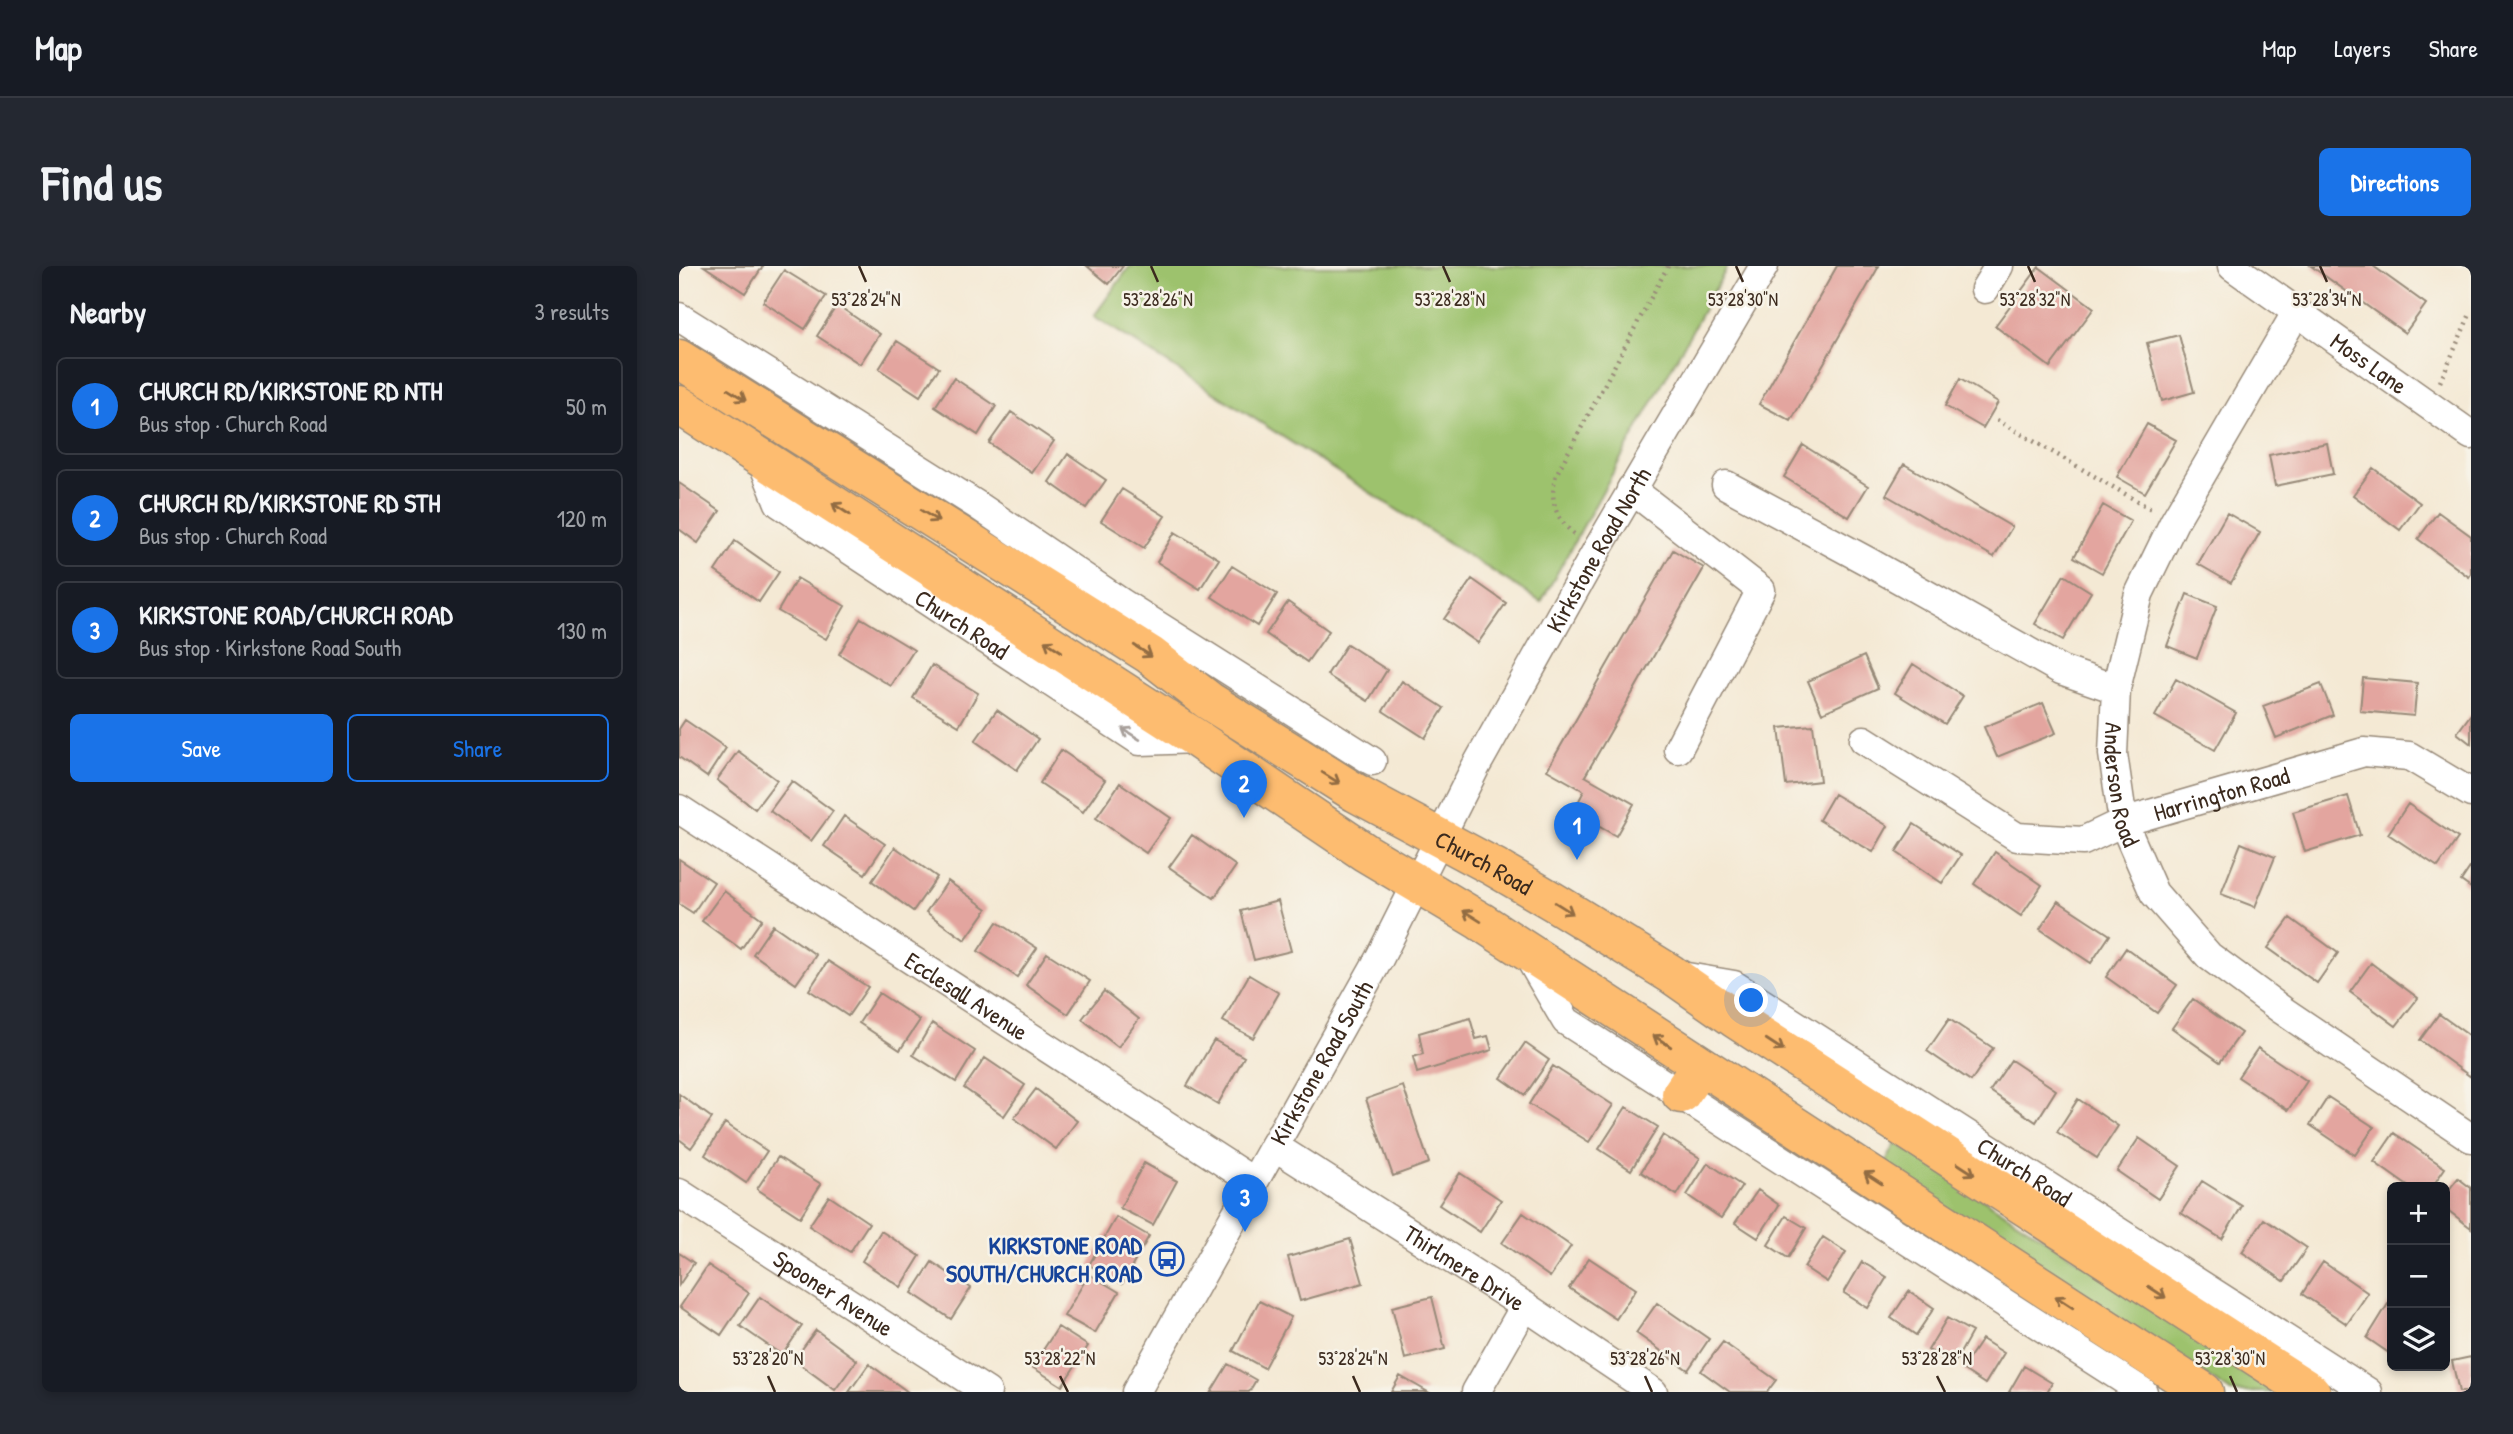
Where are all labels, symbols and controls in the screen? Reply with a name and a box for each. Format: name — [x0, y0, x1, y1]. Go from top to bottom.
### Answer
text: Map — [35, 26, 82, 70]
text: Map — [2262, 32, 2296, 64]
text: Layers — [2334, 32, 2391, 64]
text: Share — [2429, 32, 2478, 64]
button: Directions — [2319, 148, 2471, 216]
text: Find us — [42, 149, 162, 215]
text: 53°28'24"N — [831, 287, 901, 312]
text: 53°28'26"N — [1123, 287, 1193, 312]
text: 53°28'28"N — [1415, 287, 1485, 312]
text: 53°28'30"N — [1708, 287, 1778, 312]
text: 53°28'32"N — [2000, 287, 2070, 312]
text: 53°28'34"N — [2293, 287, 2361, 312]
text: Nearby — [70, 292, 146, 332]
text: 3 results — [534, 296, 609, 327]
street label: Moss Lane — [2325, 325, 2414, 401]
text: CHURCH RD/KIRKSTONE RD NTH — [139, 373, 442, 408]
one-way arrow — [727, 388, 746, 403]
text: 1 — [91, 391, 99, 422]
text: 50 m — [566, 391, 607, 422]
text: Bus stop · Church Road — [139, 408, 327, 439]
street label: Kirkstone Road North — [1538, 461, 1658, 638]
text: CHURCH RD/KIRKSTONE RD STH — [139, 485, 440, 520]
one-way arrow — [832, 501, 852, 515]
text: 2 — [90, 503, 100, 534]
text: 120 m — [557, 503, 607, 534]
one-way arrow — [920, 508, 939, 523]
text: Bus stop · Church Road — [139, 520, 327, 551]
street label: Church Road — [909, 581, 1015, 666]
text: KIRKSTONE ROAD/CHURCH ROAD — [139, 597, 452, 632]
text: 3 — [90, 615, 100, 646]
text: 130 m — [557, 615, 607, 646]
text: Bus stop · Kirkstone Road South — [139, 632, 401, 663]
one-way arrow — [1043, 638, 1063, 652]
one-way arrow — [1132, 644, 1152, 658]
button: Save — [70, 714, 333, 782]
button: Share — [347, 714, 609, 782]
street label: Anderson Road — [2097, 722, 2148, 851]
one-way arrow — [1121, 727, 1141, 741]
street label: Harrington Road — [2150, 759, 2293, 828]
pin: 2 — [1221, 760, 1267, 818]
one-way arrow — [1321, 771, 1341, 785]
pin: 1 — [1554, 802, 1600, 860]
street label: Church Road — [1430, 823, 1538, 902]
one-way arrow — [1553, 901, 1573, 915]
one-way arrow — [1462, 909, 1482, 923]
street label: Ecclesall Avenue — [899, 944, 1035, 1048]
street label: Kirkstone Road South — [1262, 974, 1380, 1150]
your location — [1734, 983, 1768, 1017]
one-way arrow — [1653, 1033, 1672, 1048]
one-way arrow — [1765, 1038, 1784, 1052]
street label: Church Road — [1971, 1129, 2078, 1214]
one-way arrow — [1956, 1161, 1975, 1176]
one-way arrow — [1864, 1171, 1884, 1185]
pin: 3 — [1222, 1174, 1268, 1232]
map controls — [2387, 1182, 2450, 1371]
button: + — [2387, 1182, 2450, 1245]
street label: Thirlmere Drive — [1398, 1217, 1532, 1318]
place label: KIRKSTONE ROAD SOUTH/CHURCH ROAD — [946, 1229, 1143, 1289]
bus stop icon: KIRKSTONE ROAD SOUTH/CHURCH ROAD — [1148, 1240, 1186, 1278]
street label: Spooner Avenue — [767, 1242, 900, 1344]
button: − — [2387, 1245, 2450, 1308]
one-way arrow — [2147, 1285, 2166, 1300]
one-way arrow — [2055, 1294, 2075, 1308]
button: layers — [2387, 1308, 2450, 1371]
text: 53°28'20"N — [733, 1346, 803, 1371]
text: 53°28'22"N — [1025, 1346, 1095, 1371]
text: 53°28'24"N — [1318, 1346, 1388, 1371]
text: 53°28'26"N — [1610, 1346, 1680, 1371]
text: 53°28'28"N — [1902, 1346, 1972, 1371]
text: 53°28'30"N — [2195, 1346, 2265, 1371]

